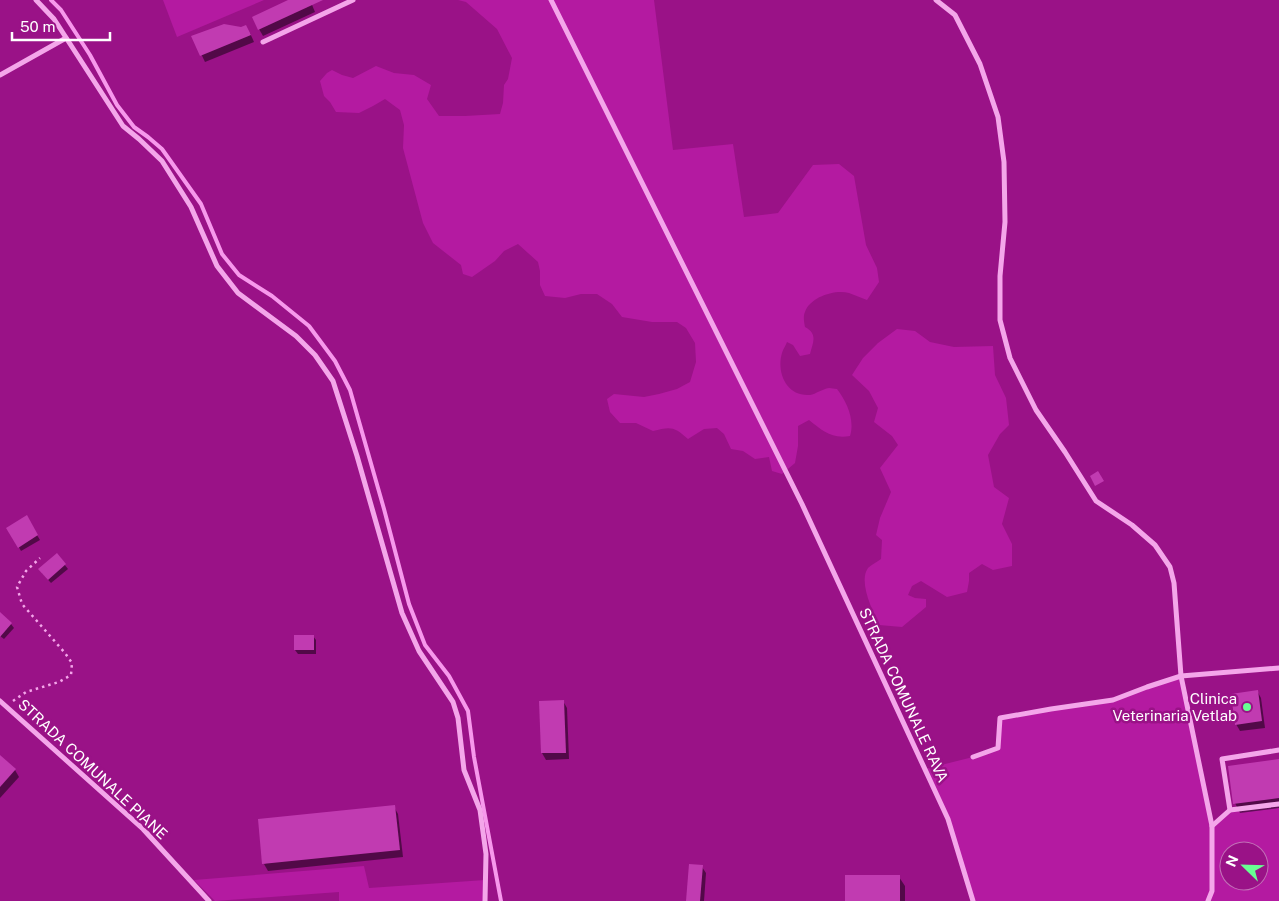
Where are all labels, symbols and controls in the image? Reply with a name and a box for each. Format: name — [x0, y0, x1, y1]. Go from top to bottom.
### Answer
scale bar — [12, 10, 110, 42]
text: 50 m — [20, 18, 55, 35]
street label: STRADA COMUNALE RAVA — [856, 605, 952, 785]
place label: Clinica Veterinaria Vetlab — [1112, 690, 1237, 724]
street label: STRADA COMUNALE PIANE — [15, 695, 171, 843]
marker: Clinica Veterinaria Vetlab — [1241, 701, 1253, 713]
north arrow — [1219, 841, 1269, 891]
text: N — [1223, 853, 1242, 869]

